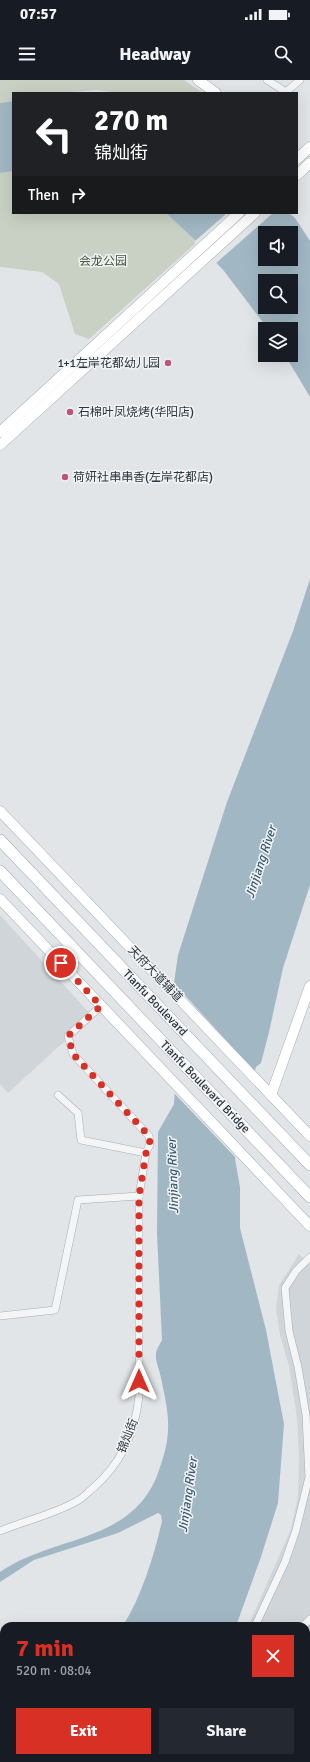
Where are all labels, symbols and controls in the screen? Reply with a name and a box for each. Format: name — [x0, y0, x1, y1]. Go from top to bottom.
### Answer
text: 07:57 — [20, 5, 57, 23]
icon: menu — [16, 43, 38, 65]
text: Headway — [119, 43, 191, 65]
icon: search — [272, 43, 294, 65]
text: 270 m — [94, 104, 168, 138]
icon: left — [28, 108, 80, 160]
text: 锦灿街 — [94, 142, 148, 164]
icon: right — [67, 184, 89, 206]
text: Then — [28, 186, 59, 204]
map controls — [258, 226, 298, 362]
button: sound — [258, 226, 298, 266]
park label: 会龙公园 — [79, 254, 127, 269]
button: search — [258, 274, 298, 314]
button: layers — [258, 322, 298, 362]
place label: 1+1左岸花都幼儿园 — [57, 356, 160, 371]
marker: 1+1左岸花都幼儿园 — [163, 358, 173, 368]
place label: 石棉叶凤烧烤(华阳店) — [78, 405, 194, 420]
marker: 石棉叶凤烧烤(华阳店) — [65, 407, 75, 417]
place label: 荷妍社串串香(左岸花都店) — [73, 470, 213, 485]
marker: 荷妍社串串香(左岸花都店) — [60, 472, 70, 482]
water label: Jinjiang River — [242, 822, 281, 900]
street label: 天府大道辅道 — [125, 943, 185, 1005]
pin — [44, 946, 78, 980]
icon: arrive — [50, 952, 72, 974]
street label: Tianfu Boulevard — [120, 967, 190, 1039]
street label: Tianfu Boulevard Bridge — [157, 1038, 253, 1136]
water label: Jinjiang River — [164, 1136, 182, 1214]
position arrow — [118, 1360, 160, 1402]
street label: 锦灿街 — [115, 1417, 141, 1455]
water label: Jinjiang River — [175, 1454, 201, 1533]
text: 7 min — [16, 1633, 74, 1663]
button: close — [252, 1635, 294, 1677]
text: 520 m · 08:04 — [16, 1663, 92, 1679]
button: Exit — [16, 1708, 151, 1754]
button: Share — [159, 1708, 294, 1754]

